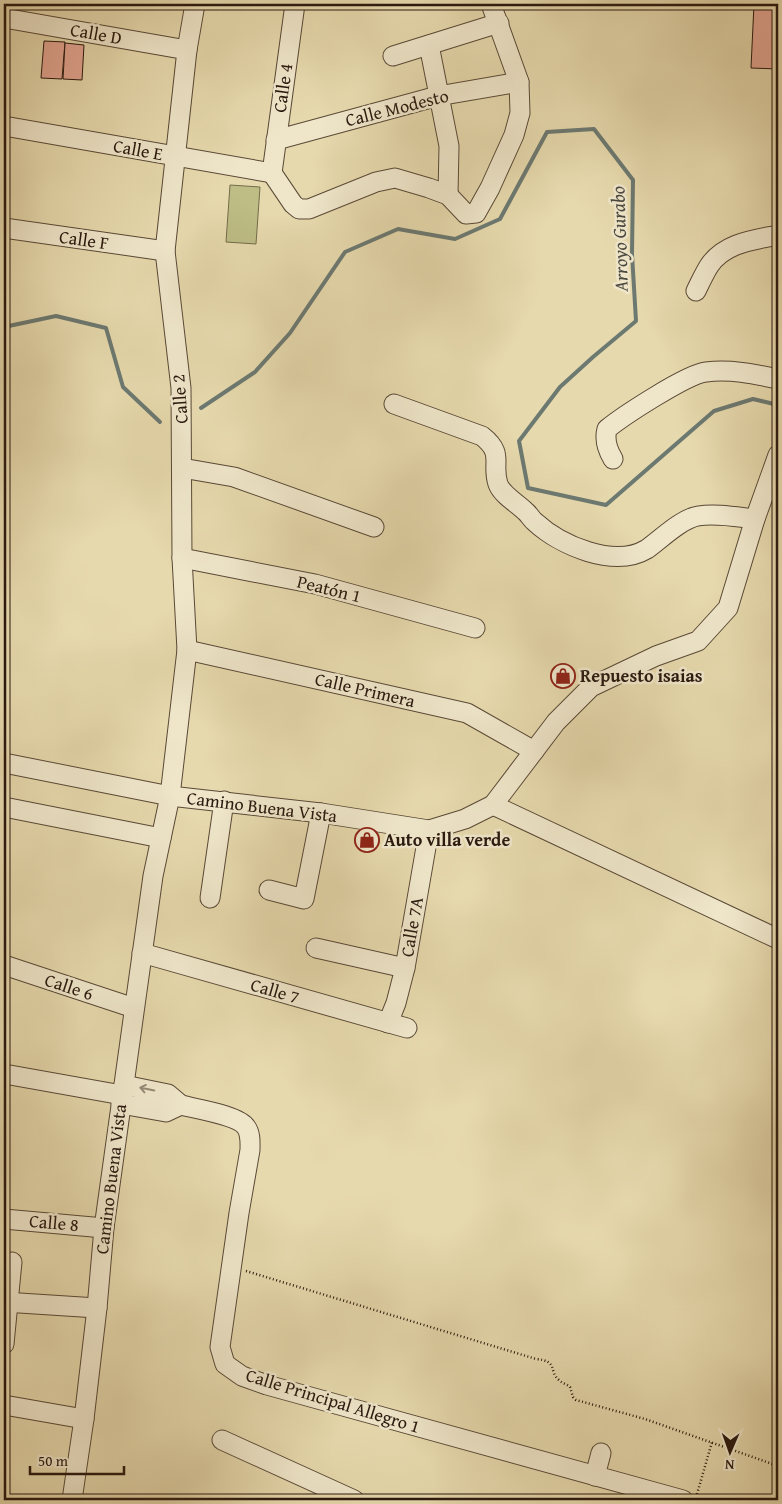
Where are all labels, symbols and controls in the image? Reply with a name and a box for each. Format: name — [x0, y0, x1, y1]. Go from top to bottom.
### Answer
street label: Calle D — [68, 16, 124, 51]
street label: Calle 4 — [266, 62, 299, 114]
street label: Calle Modesto — [342, 82, 451, 133]
street label: Calle E — [111, 132, 165, 167]
water label: Arroyo Gurabo — [603, 186, 635, 293]
street label: Calle F — [58, 223, 111, 256]
street label: Calle 2 — [164, 373, 195, 425]
street label: Peatón 1 — [294, 568, 364, 609]
place label: Repuesto isaias — [580, 662, 703, 689]
shop icon: Repuesto isaias — [550, 663, 576, 689]
street label: Calle Primera — [312, 665, 418, 714]
street label: Camino Buena Vista — [185, 784, 339, 829]
place label: Auto villa verde — [384, 826, 510, 853]
shop icon: Auto villa verde — [354, 827, 380, 853]
street label: Calle 7A — [393, 895, 430, 959]
street label: Calle 6 — [41, 966, 97, 1007]
street label: Calle 7 — [248, 971, 303, 1010]
one-way arrow — [139, 1084, 155, 1093]
street label: Camino Buena Vista — [88, 1102, 133, 1256]
street label: Calle 8 — [28, 1207, 80, 1238]
street label: Calle Principal Allegro 1 — [243, 1361, 424, 1440]
north arrow — [704, 1426, 754, 1476]
scale bar — [30, 1444, 124, 1476]
text: 50 m — [38, 1450, 69, 1471]
text: N — [724, 1455, 735, 1475]

